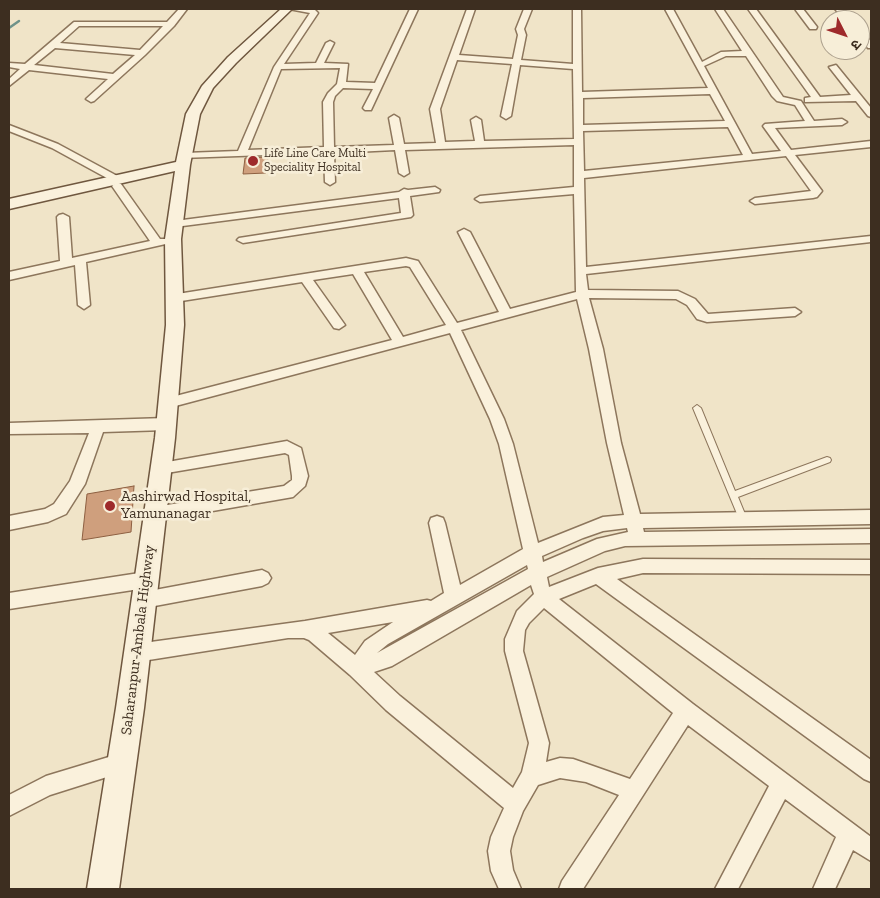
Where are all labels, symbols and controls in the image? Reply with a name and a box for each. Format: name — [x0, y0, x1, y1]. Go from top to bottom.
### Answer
north arrow — [820, 10, 870, 60]
text: उ — [847, 36, 865, 53]
place label: Life Line Care Multi Speciality Hospital — [264, 147, 366, 175]
marker: Life Line Care Multi Speciality Hospital — [246, 154, 260, 168]
place label: Aashirwad Hospital, Yamunanagar — [121, 488, 251, 523]
marker: Aashirwad Hospital, Yamunanagar — [103, 499, 117, 513]
street label: Saharanpur-Ambala Highway — [117, 544, 159, 736]

